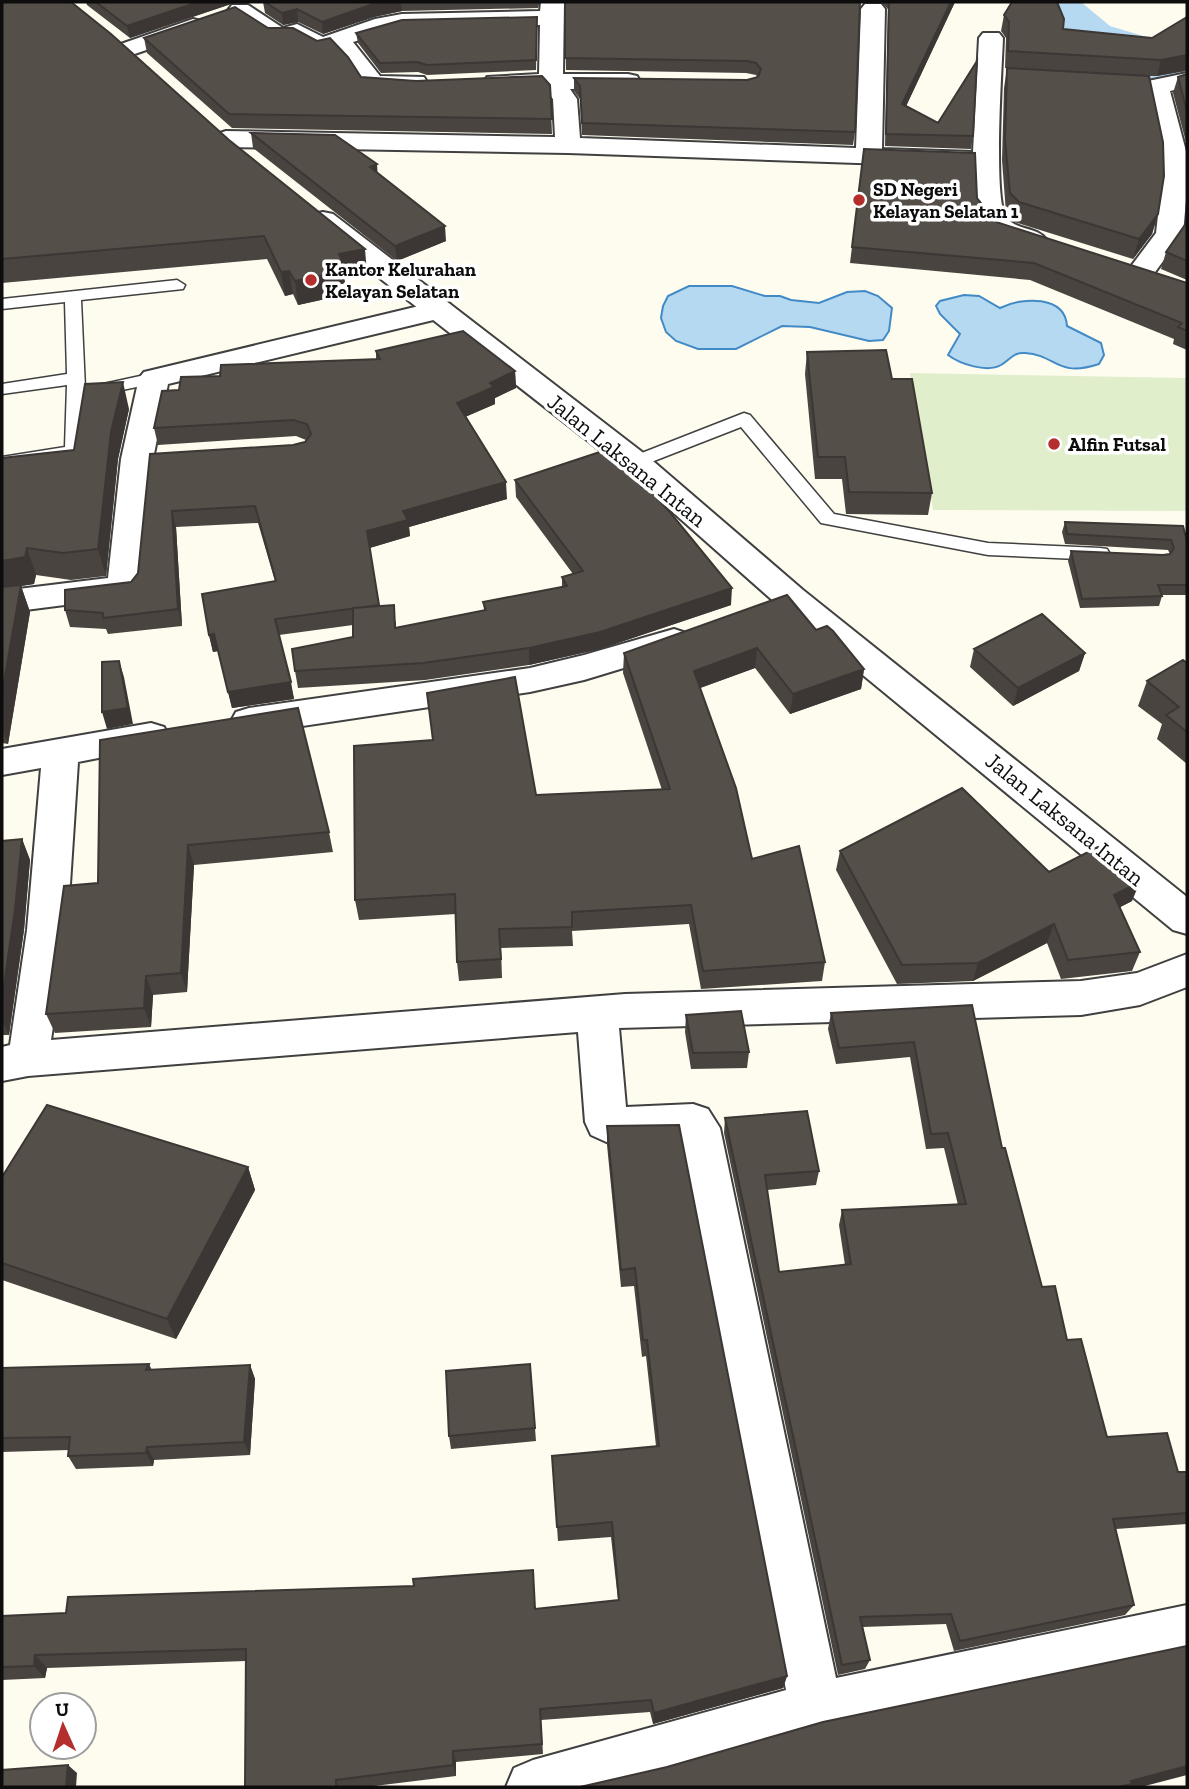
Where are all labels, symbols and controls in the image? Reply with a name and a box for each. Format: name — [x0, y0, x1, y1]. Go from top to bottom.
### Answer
place label: SD Negeri Kelayan Selatan 1 — [873, 178, 1019, 223]
marker: SD Negeri Kelayan Selatan 1 — [851, 192, 867, 208]
place label: Kantor Kelurahan Kelayan Selatan — [325, 258, 477, 303]
marker: Kantor Kelurahan Kelayan Selatan — [303, 272, 319, 288]
street label: Jalan Laksana Intan — [542, 387, 712, 533]
place label: Alfin Futsal — [1068, 433, 1166, 456]
marker: Alfin Futsal — [1046, 436, 1062, 452]
street label: Jalan Laksana Intan — [980, 746, 1150, 892]
north arrow — [28, 1691, 98, 1761]
text: U — [55, 1698, 70, 1721]

